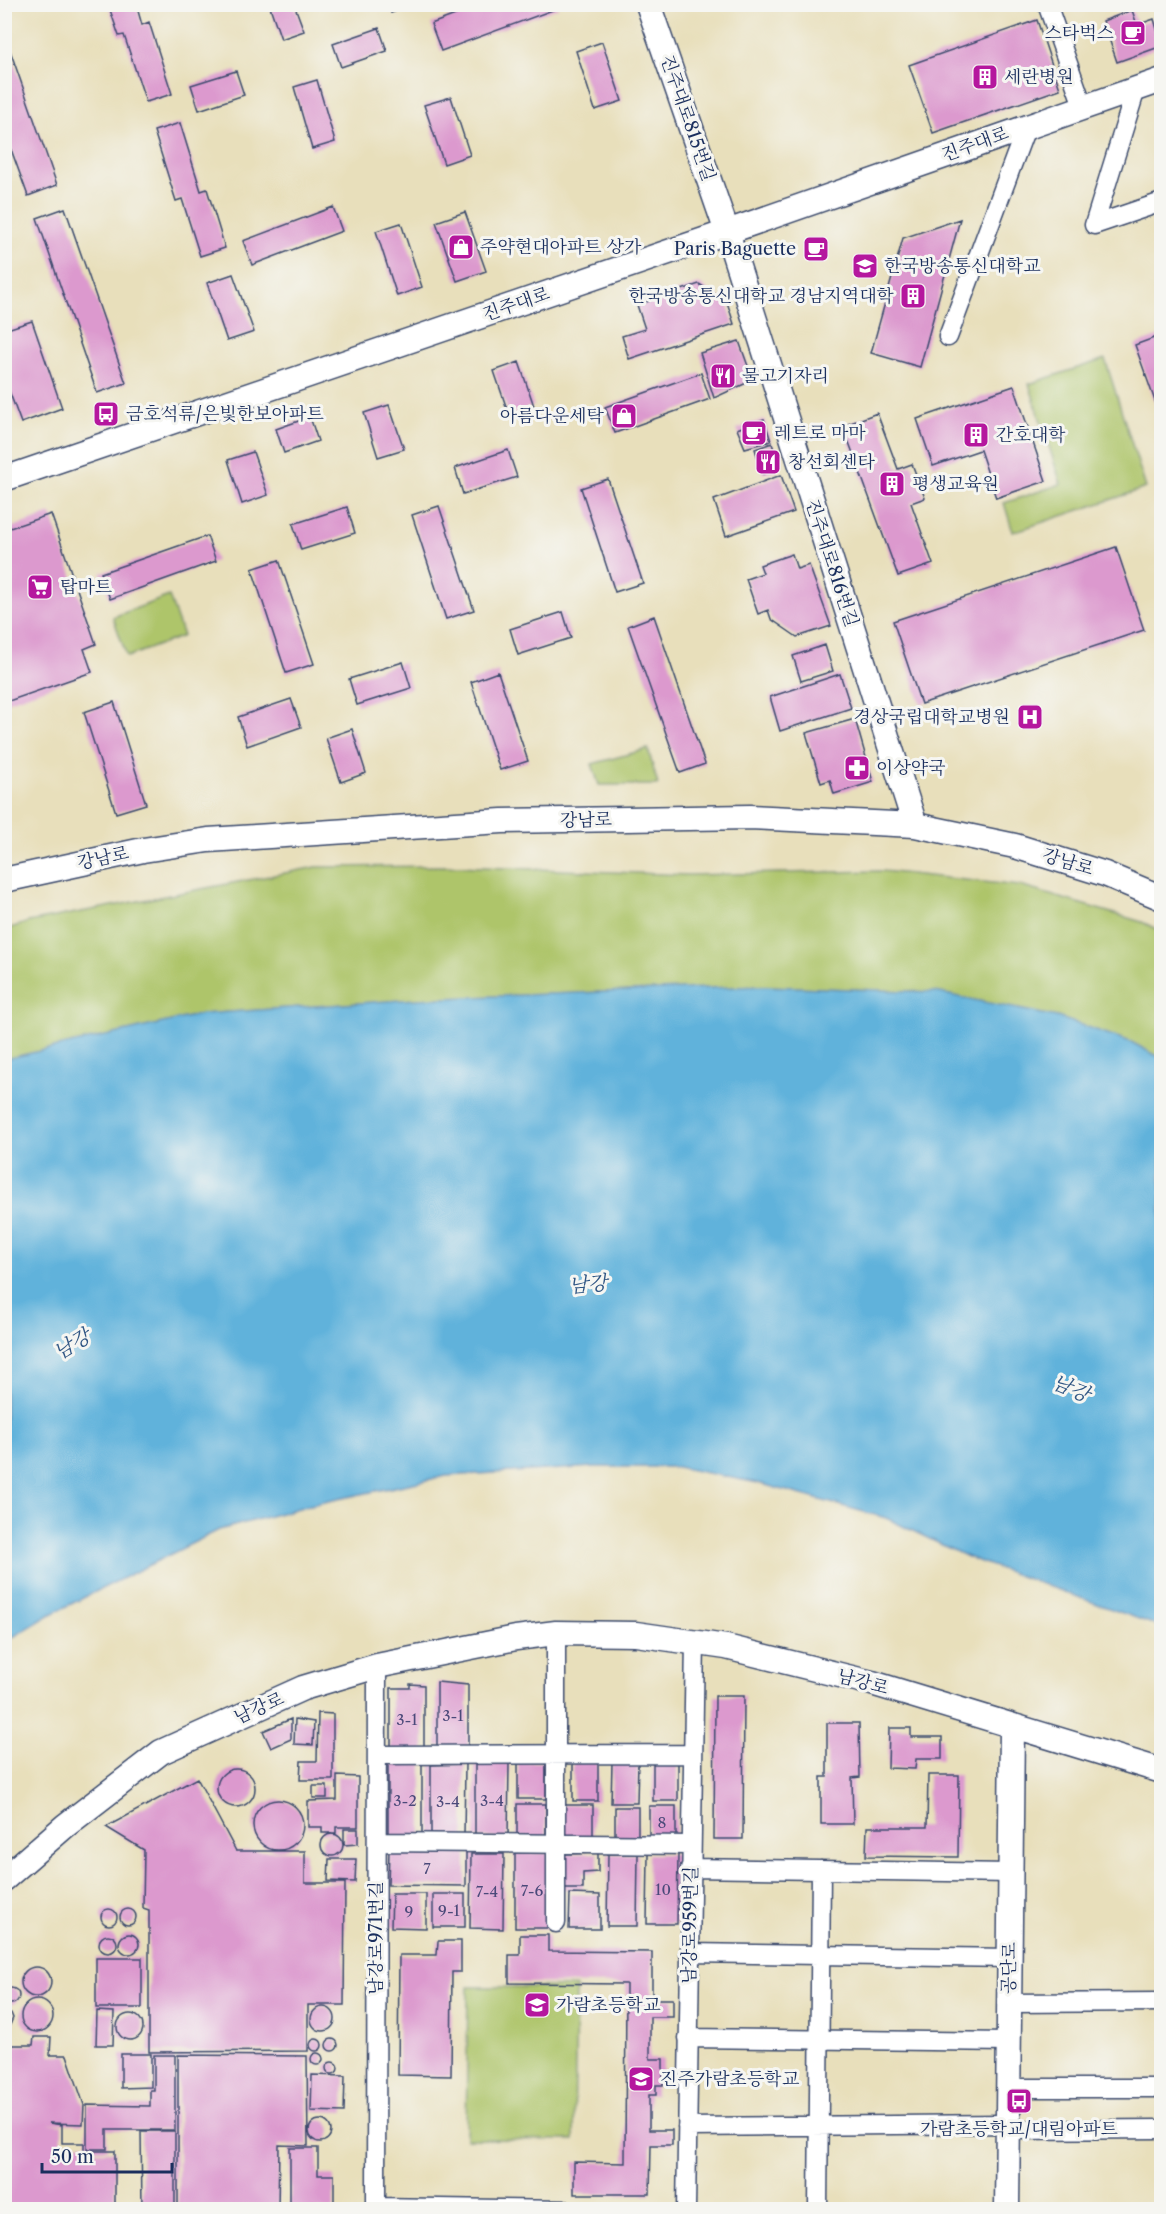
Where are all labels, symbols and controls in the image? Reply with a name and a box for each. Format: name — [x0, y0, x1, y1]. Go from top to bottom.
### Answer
cafe icon: 스타벅스 — [1118, 18, 1148, 48]
place label: 스타벅스 — [1044, 22, 1115, 44]
street label: 진주대로815번길 — [656, 52, 720, 184]
building icon: 세란병원 — [970, 62, 1000, 92]
place label: 세란병원 — [1004, 66, 1074, 88]
street label: 진주대로 — [939, 122, 1011, 166]
shop icon: 주약현대아파트 상가 — [446, 232, 476, 262]
cafe icon: Paris Baguette — [801, 234, 831, 264]
place label: 주약현대아파트 상가 — [480, 236, 642, 258]
place label: Paris Baguette — [674, 238, 796, 260]
school or university icon: 한국방송통신대학교 — [850, 251, 880, 281]
place label: 한국방송통신대학교 — [884, 255, 1041, 277]
building icon: 한국방송통신대학교 경남지역대학 — [898, 281, 928, 311]
street label: 진주대로 — [480, 282, 552, 326]
place label: 한국방송통신대학교 경남지역대학 — [628, 285, 895, 307]
restaurant icon: 물고기자리 — [708, 361, 738, 391]
place label: 물고기자리 — [742, 365, 829, 387]
bus stop icon: 금호석류/은빛한보아파트 — [91, 399, 121, 429]
shop icon: 아름다운세탁 — [609, 401, 639, 431]
place label: 금호석류/은빛한보아파트 — [126, 403, 324, 425]
place label: 아름다운세탁 — [500, 405, 605, 427]
cafe icon: 레트로 마마 — [739, 418, 769, 448]
building icon: 간호대학 — [961, 420, 991, 450]
place label: 레트로 마마 — [774, 422, 866, 444]
place label: 간호대학 — [996, 424, 1066, 446]
restaurant icon: 창선회센타 — [753, 447, 783, 477]
place label: 창선회센타 — [788, 451, 876, 473]
building icon: 평생교육원 — [877, 469, 907, 499]
place label: 평생교육원 — [912, 473, 999, 495]
street label: 진주대로816번길 — [801, 496, 863, 630]
supermarket icon: 탑마트 — [25, 572, 55, 602]
place label: 탑마트 — [60, 576, 113, 598]
hospital icon: 경상국립대학교병원 — [1015, 702, 1045, 732]
place label: 경상국립대학교병원 — [854, 706, 1010, 728]
pharmacy icon: 이상약국 — [842, 753, 872, 783]
place label: 이상약국 — [876, 757, 946, 779]
street label: 강남로 — [560, 809, 612, 831]
street label: 강남로 — [75, 842, 131, 874]
street label: 강남로 — [1040, 844, 1096, 880]
water label: 남강 — [568, 1270, 611, 1298]
water label: 남강 — [49, 1322, 97, 1364]
water label: 남강 — [1049, 1369, 1096, 1408]
street label: 남강로 — [835, 1665, 891, 1699]
street label: 남강로 — [231, 1687, 287, 1729]
house number: 3-1 — [442, 1706, 464, 1725]
house number: 3-1 — [396, 1710, 418, 1729]
house number: 3-2 — [393, 1791, 417, 1810]
house number: 3-4 — [480, 1791, 504, 1810]
house number: 3-4 — [436, 1792, 460, 1811]
house number: 8 — [658, 1813, 667, 1832]
house number: 7 — [423, 1859, 431, 1878]
street label: 남강로959번길 — [678, 1866, 702, 1984]
house number: 10 — [655, 1880, 671, 1899]
street label: 남강로971번길 — [365, 1881, 387, 1995]
house number: 7-6 — [521, 1881, 544, 1900]
house number: 7-4 — [476, 1882, 498, 1901]
house number: 9-1 — [438, 1901, 461, 1920]
house number: 9 — [405, 1902, 413, 1921]
street label: 공단로 — [998, 1942, 1020, 1994]
school or university icon: 가람초등학교 — [522, 1990, 552, 2020]
place label: 가람초등학교 — [556, 1994, 661, 2016]
school or university icon: 진주가람초등학교 — [626, 2064, 656, 2094]
place label: 진주가람초등학교 — [660, 2068, 800, 2090]
bus stop icon: 가람초등학교/대림아파트 — [1004, 2086, 1034, 2116]
place label: 가람초등학교/대림아파트 — [920, 2118, 1118, 2140]
scale bar — [42, 2136, 172, 2174]
text: 50 m — [51, 2146, 94, 2168]

